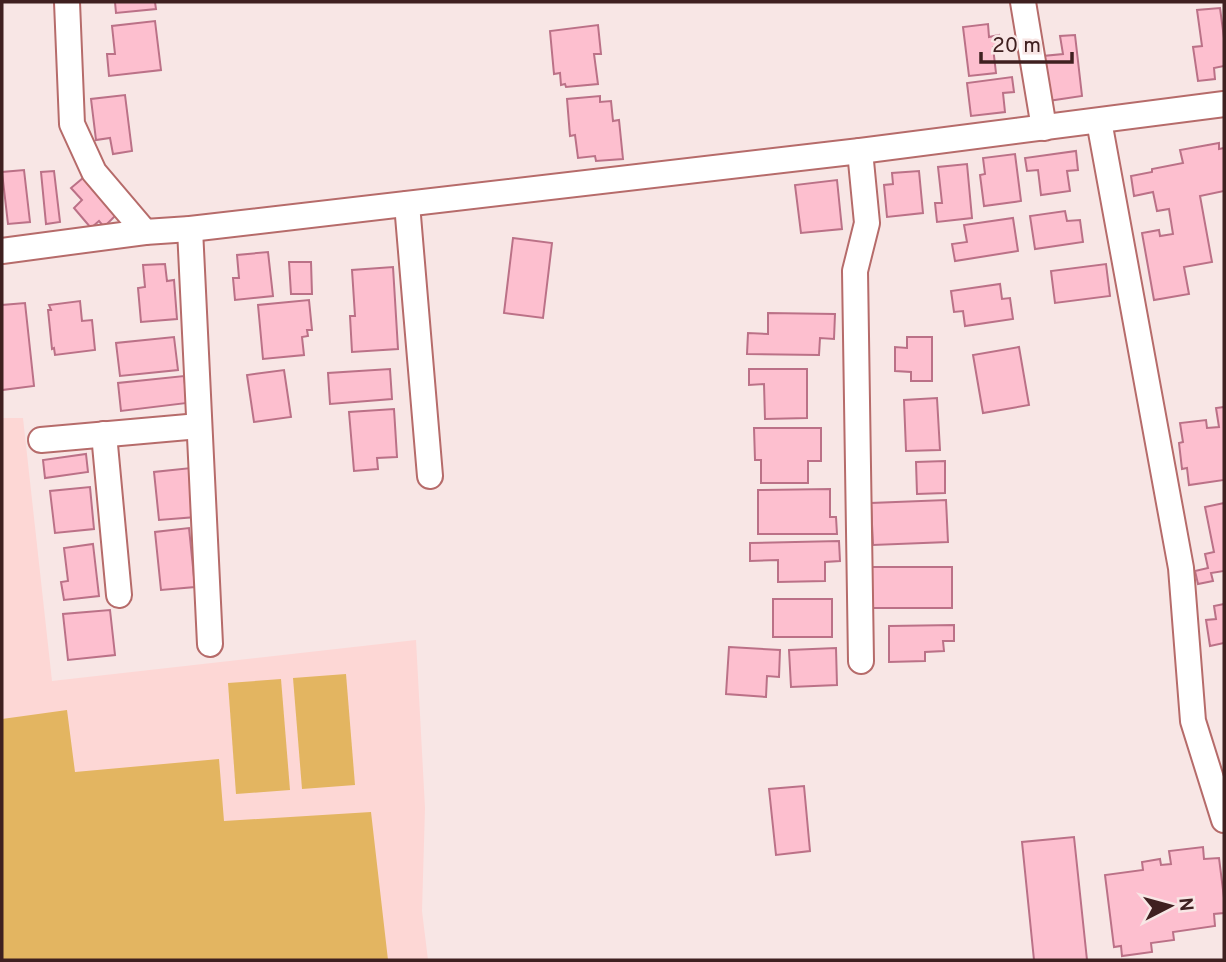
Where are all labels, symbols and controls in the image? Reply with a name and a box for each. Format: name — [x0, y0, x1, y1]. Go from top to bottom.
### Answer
scale bar — [981, 21, 1072, 65]
text: 20 m — [992, 33, 1041, 60]
north arrow — [1135, 871, 1205, 941]
text: N — [1172, 896, 1198, 912]

